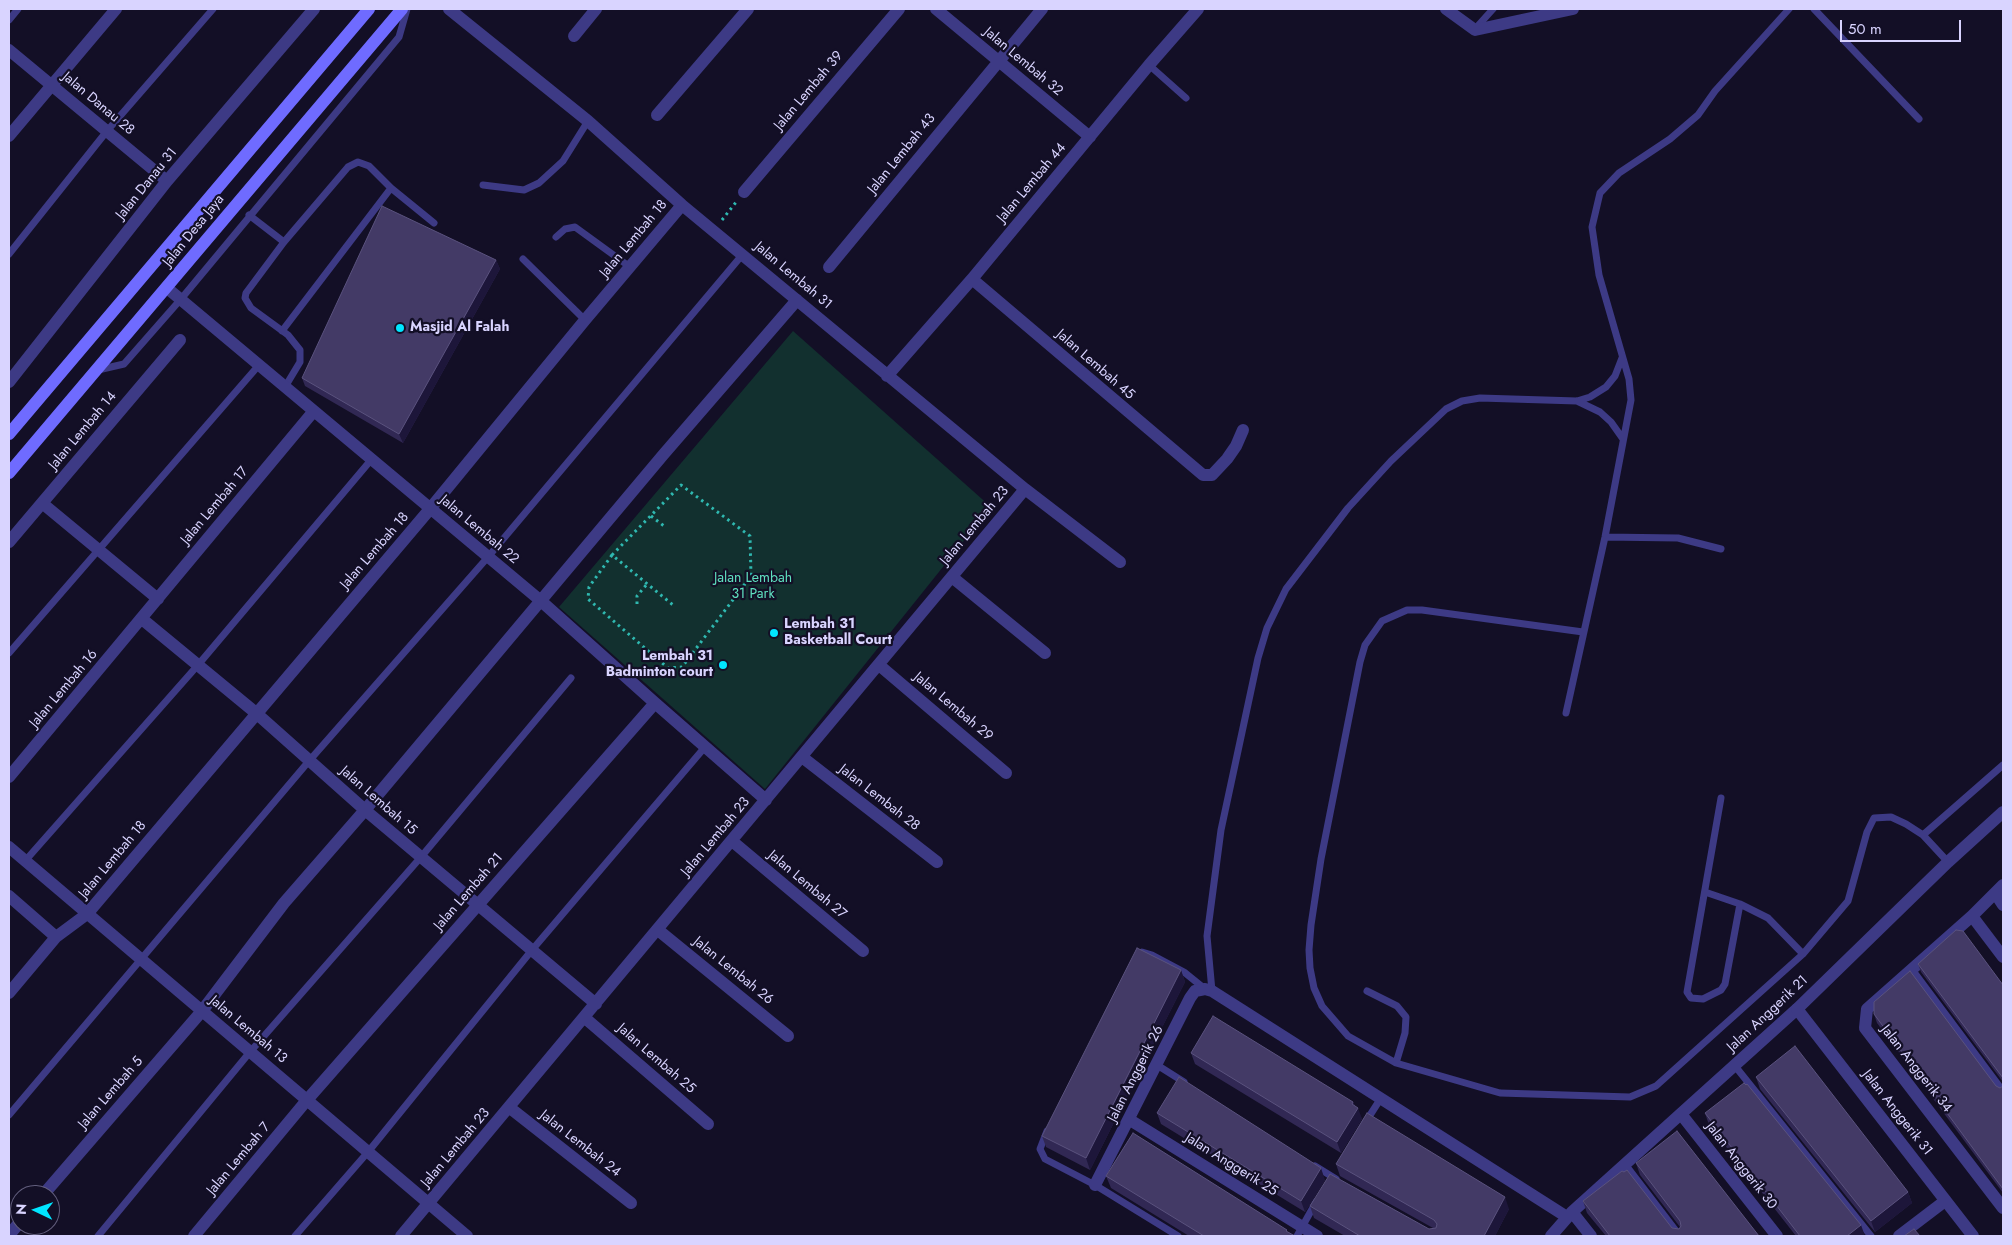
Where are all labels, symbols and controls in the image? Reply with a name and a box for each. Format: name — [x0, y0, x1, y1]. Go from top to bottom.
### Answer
scale bar — [1842, 10, 1963, 42]
text: 50 m — [1848, 18, 1882, 40]
street label: Jalan Lembah 32 — [980, 24, 1066, 100]
street label: Jalan Lembah 39 — [771, 48, 847, 134]
street label: Jalan Danau 28 — [58, 69, 138, 139]
street label: Jalan Lembah 43 — [865, 111, 939, 197]
street label: Jalan Lembah 44 — [994, 140, 1070, 226]
street label: Jalan Danau 31 — [113, 145, 181, 223]
street label: Jalan Desa Jaya — [160, 192, 228, 270]
street label: Jalan Lembah 18 — [597, 197, 671, 281]
street label: Jalan Lembah 31 — [751, 239, 835, 313]
place label: Masjid Al Falah — [410, 320, 509, 336]
marker: Masjid Al Falah — [394, 322, 406, 334]
street label: Jalan Lembah 45 — [1052, 326, 1138, 404]
street label: Jalan Lembah 14 — [45, 389, 121, 473]
street label: Jalan Lembah 17 — [178, 464, 252, 548]
street label: Jalan Lembah 23 — [937, 483, 1013, 569]
street label: Jalan Lembah 22 — [436, 492, 522, 568]
street label: Jalan Lembah 18 — [337, 509, 413, 593]
park label: Jalan Lembah 31 Park — [714, 571, 792, 604]
place label: Lembah 31 Basketball Court — [784, 617, 892, 650]
marker: Lembah 31 Basketball Court — [768, 627, 780, 639]
street label: Jalan Lembah 16 — [27, 647, 101, 731]
place label: Lembah 31 Badminton court — [606, 649, 713, 682]
marker: Lembah 31 Badminton court — [717, 659, 729, 671]
street label: Jalan Lembah 29 — [910, 669, 996, 745]
street label: Jalan Lembah 28 — [835, 761, 923, 835]
street label: Jalan Lembah 15 — [336, 763, 420, 839]
street label: Jalan Lembah 23 — [678, 794, 754, 880]
street label: Jalan Lembah 18 — [76, 818, 150, 902]
street label: Jalan Lembah 27 — [764, 847, 850, 923]
street label: Jalan Lembah 21 — [431, 850, 507, 934]
street label: Jalan Lembah 26 — [690, 934, 776, 1008]
street label: Jalan Anggerik 21 — [1724, 972, 1812, 1056]
street label: Jalan Lembah 13 — [206, 993, 290, 1067]
street label: Jalan Lembah 25 — [613, 1020, 699, 1098]
street label: Jalan Anggerik 34 — [1877, 1022, 1955, 1116]
street label: Jalan Anggerik 26 — [1104, 1023, 1168, 1125]
street label: Jalan Lembah 5 — [75, 1053, 147, 1133]
street label: Jalan Anggerik 31 — [1858, 1067, 1936, 1159]
street label: Jalan Lembah 23 — [418, 1105, 494, 1191]
street label: Jalan Lembah 24 — [536, 1107, 624, 1181]
street label: Jalan Lembah 7 — [204, 1119, 274, 1199]
street label: Jalan Anggerik 30 — [1702, 1119, 1780, 1213]
street label: Jalan Anggerik 25 — [1182, 1130, 1280, 1200]
north arrow — [10, 1185, 60, 1235]
text: N — [11, 1203, 31, 1215]

